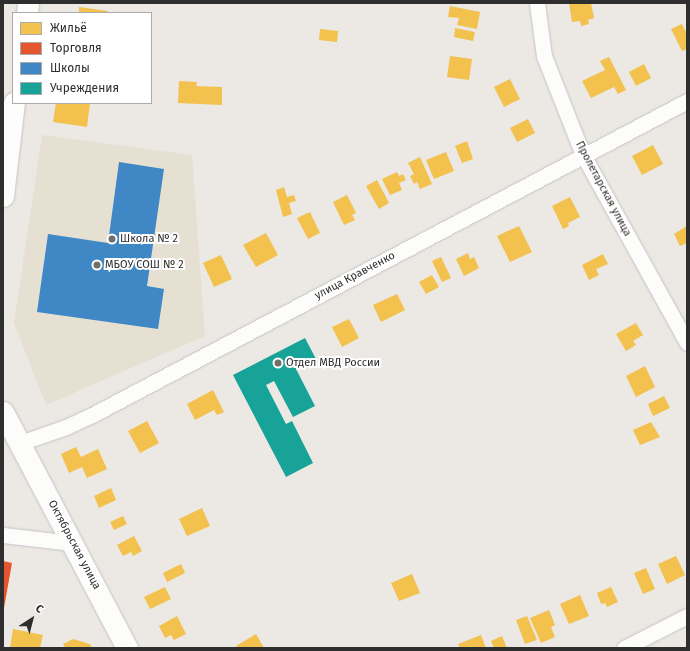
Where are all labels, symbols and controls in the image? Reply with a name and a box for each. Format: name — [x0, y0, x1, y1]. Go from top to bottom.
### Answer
legend — [12, 12, 152, 104]
text: Жильё — [50, 21, 87, 35]
text: Торговля — [50, 41, 102, 55]
text: Школы — [50, 61, 90, 75]
text: Учреждения — [50, 81, 119, 95]
street label: Пролетарская улица — [572, 139, 634, 239]
place label: Школа № 2 — [120, 232, 178, 246]
marker: Школа № 2 — [107, 234, 117, 244]
street label: улица Кравченко — [313, 249, 397, 303]
place label: МБОУ СОШ № 2 — [105, 258, 184, 272]
marker: МБОУ СОШ № 2 — [92, 260, 102, 270]
place label: Отдел МВД России — [286, 356, 380, 370]
marker: Отдел МВД России — [273, 358, 283, 368]
street label: Октябрьская улица — [45, 498, 103, 592]
north arrow — [12, 599, 52, 639]
text: С — [33, 602, 46, 616]

